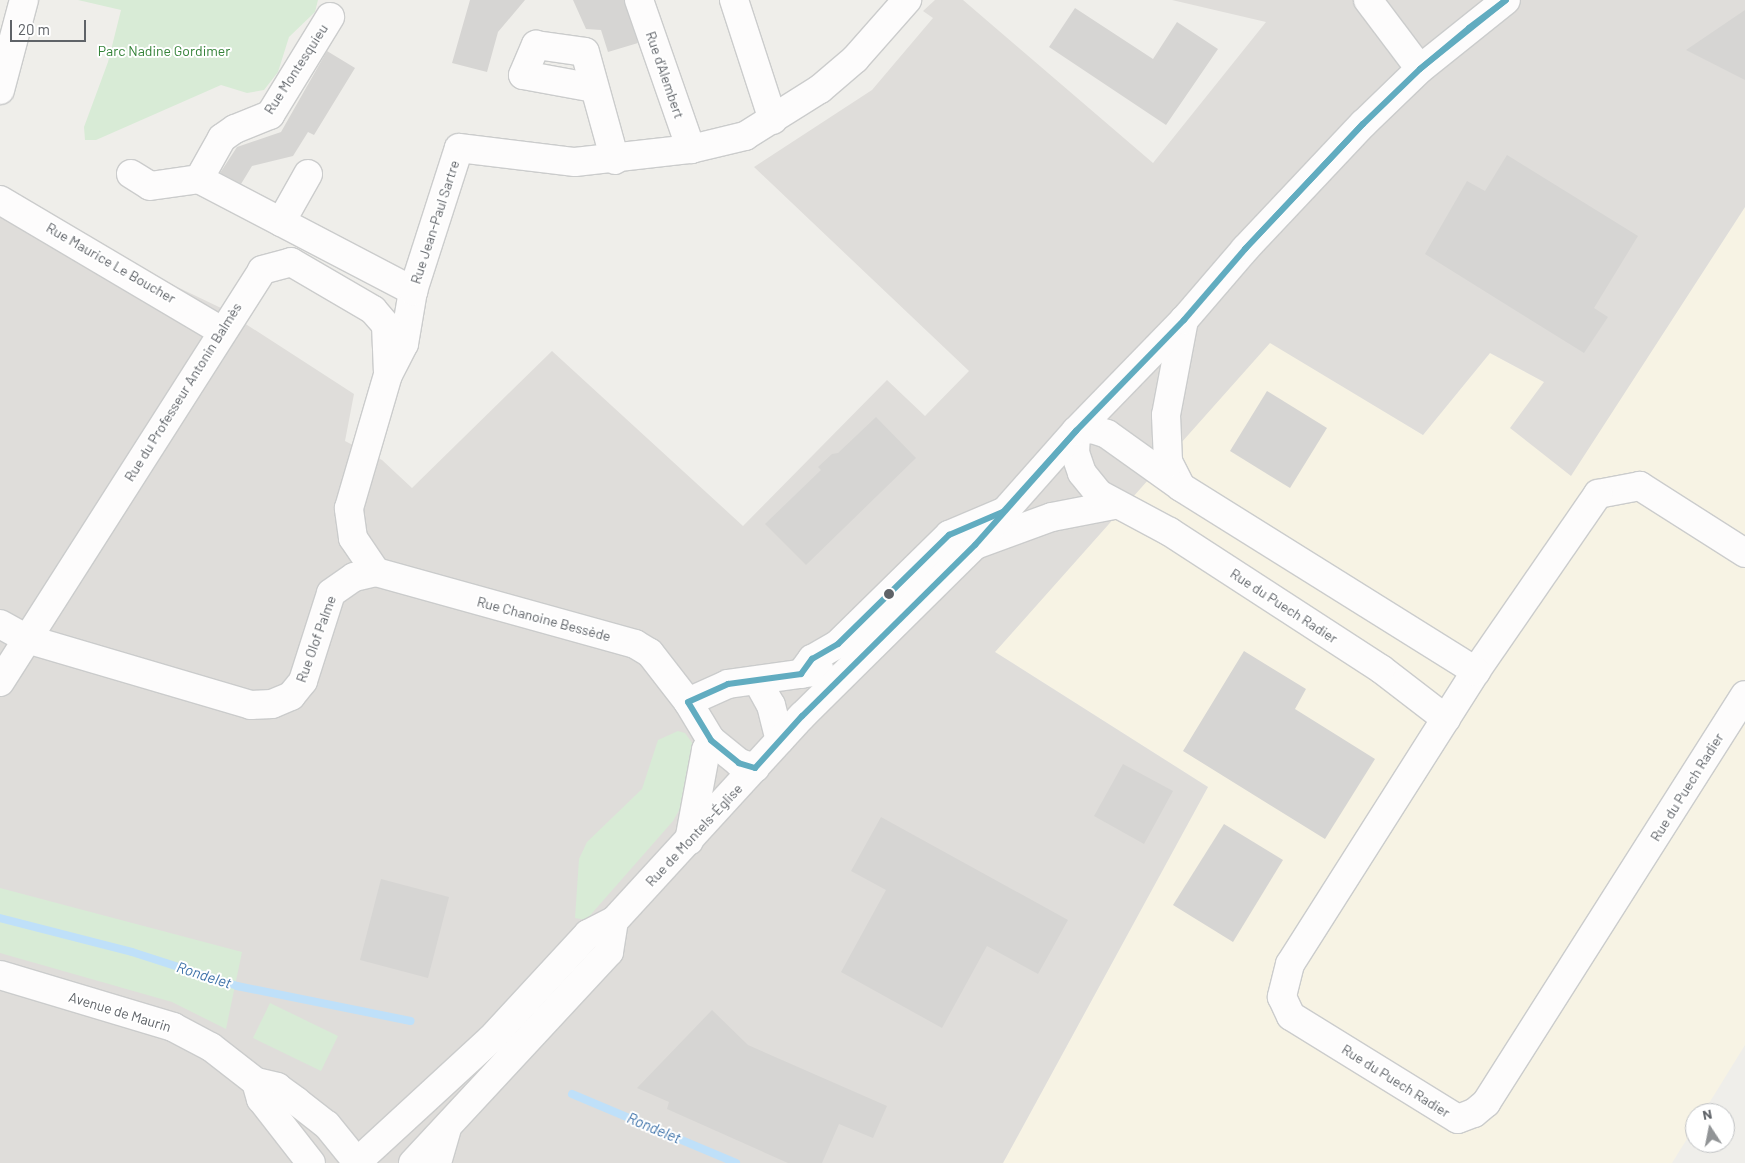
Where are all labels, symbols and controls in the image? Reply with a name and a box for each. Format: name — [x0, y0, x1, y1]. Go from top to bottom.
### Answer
scale bar — [12, 10, 89, 42]
text: 20 m — [18, 20, 50, 38]
street label: Rue Montesquieu — [261, 21, 331, 117]
street label: Rue d'Alembert — [642, 29, 688, 121]
park label: Parc Nadine Gordimer — [98, 43, 230, 59]
street label: Rue Jean-Paul Sartre — [407, 158, 463, 286]
street label: Rue Maurice Le Boucher — [43, 219, 179, 307]
street label: Rue du Professeur Antonin Balmès — [121, 300, 245, 484]
street label: Rue du Puech Radier — [1227, 565, 1341, 647]
unlabelled marker — [884, 589, 894, 599]
street label: Rue Olof Palme — [293, 593, 339, 685]
street label: Rue Chanoine Bessède — [475, 593, 613, 645]
street label: Rue du Puech Radier — [1647, 730, 1727, 844]
street label: Rue de Montels-Église — [642, 780, 746, 890]
water label: Rondelet — [174, 958, 234, 992]
street label: Avenue de Maurin — [67, 988, 173, 1036]
street label: Rue du Puech Radier — [1339, 1041, 1453, 1121]
north arrow — [1685, 1103, 1735, 1153]
text: N — [1701, 1105, 1713, 1123]
water label: Rondelet — [624, 1109, 684, 1147]

